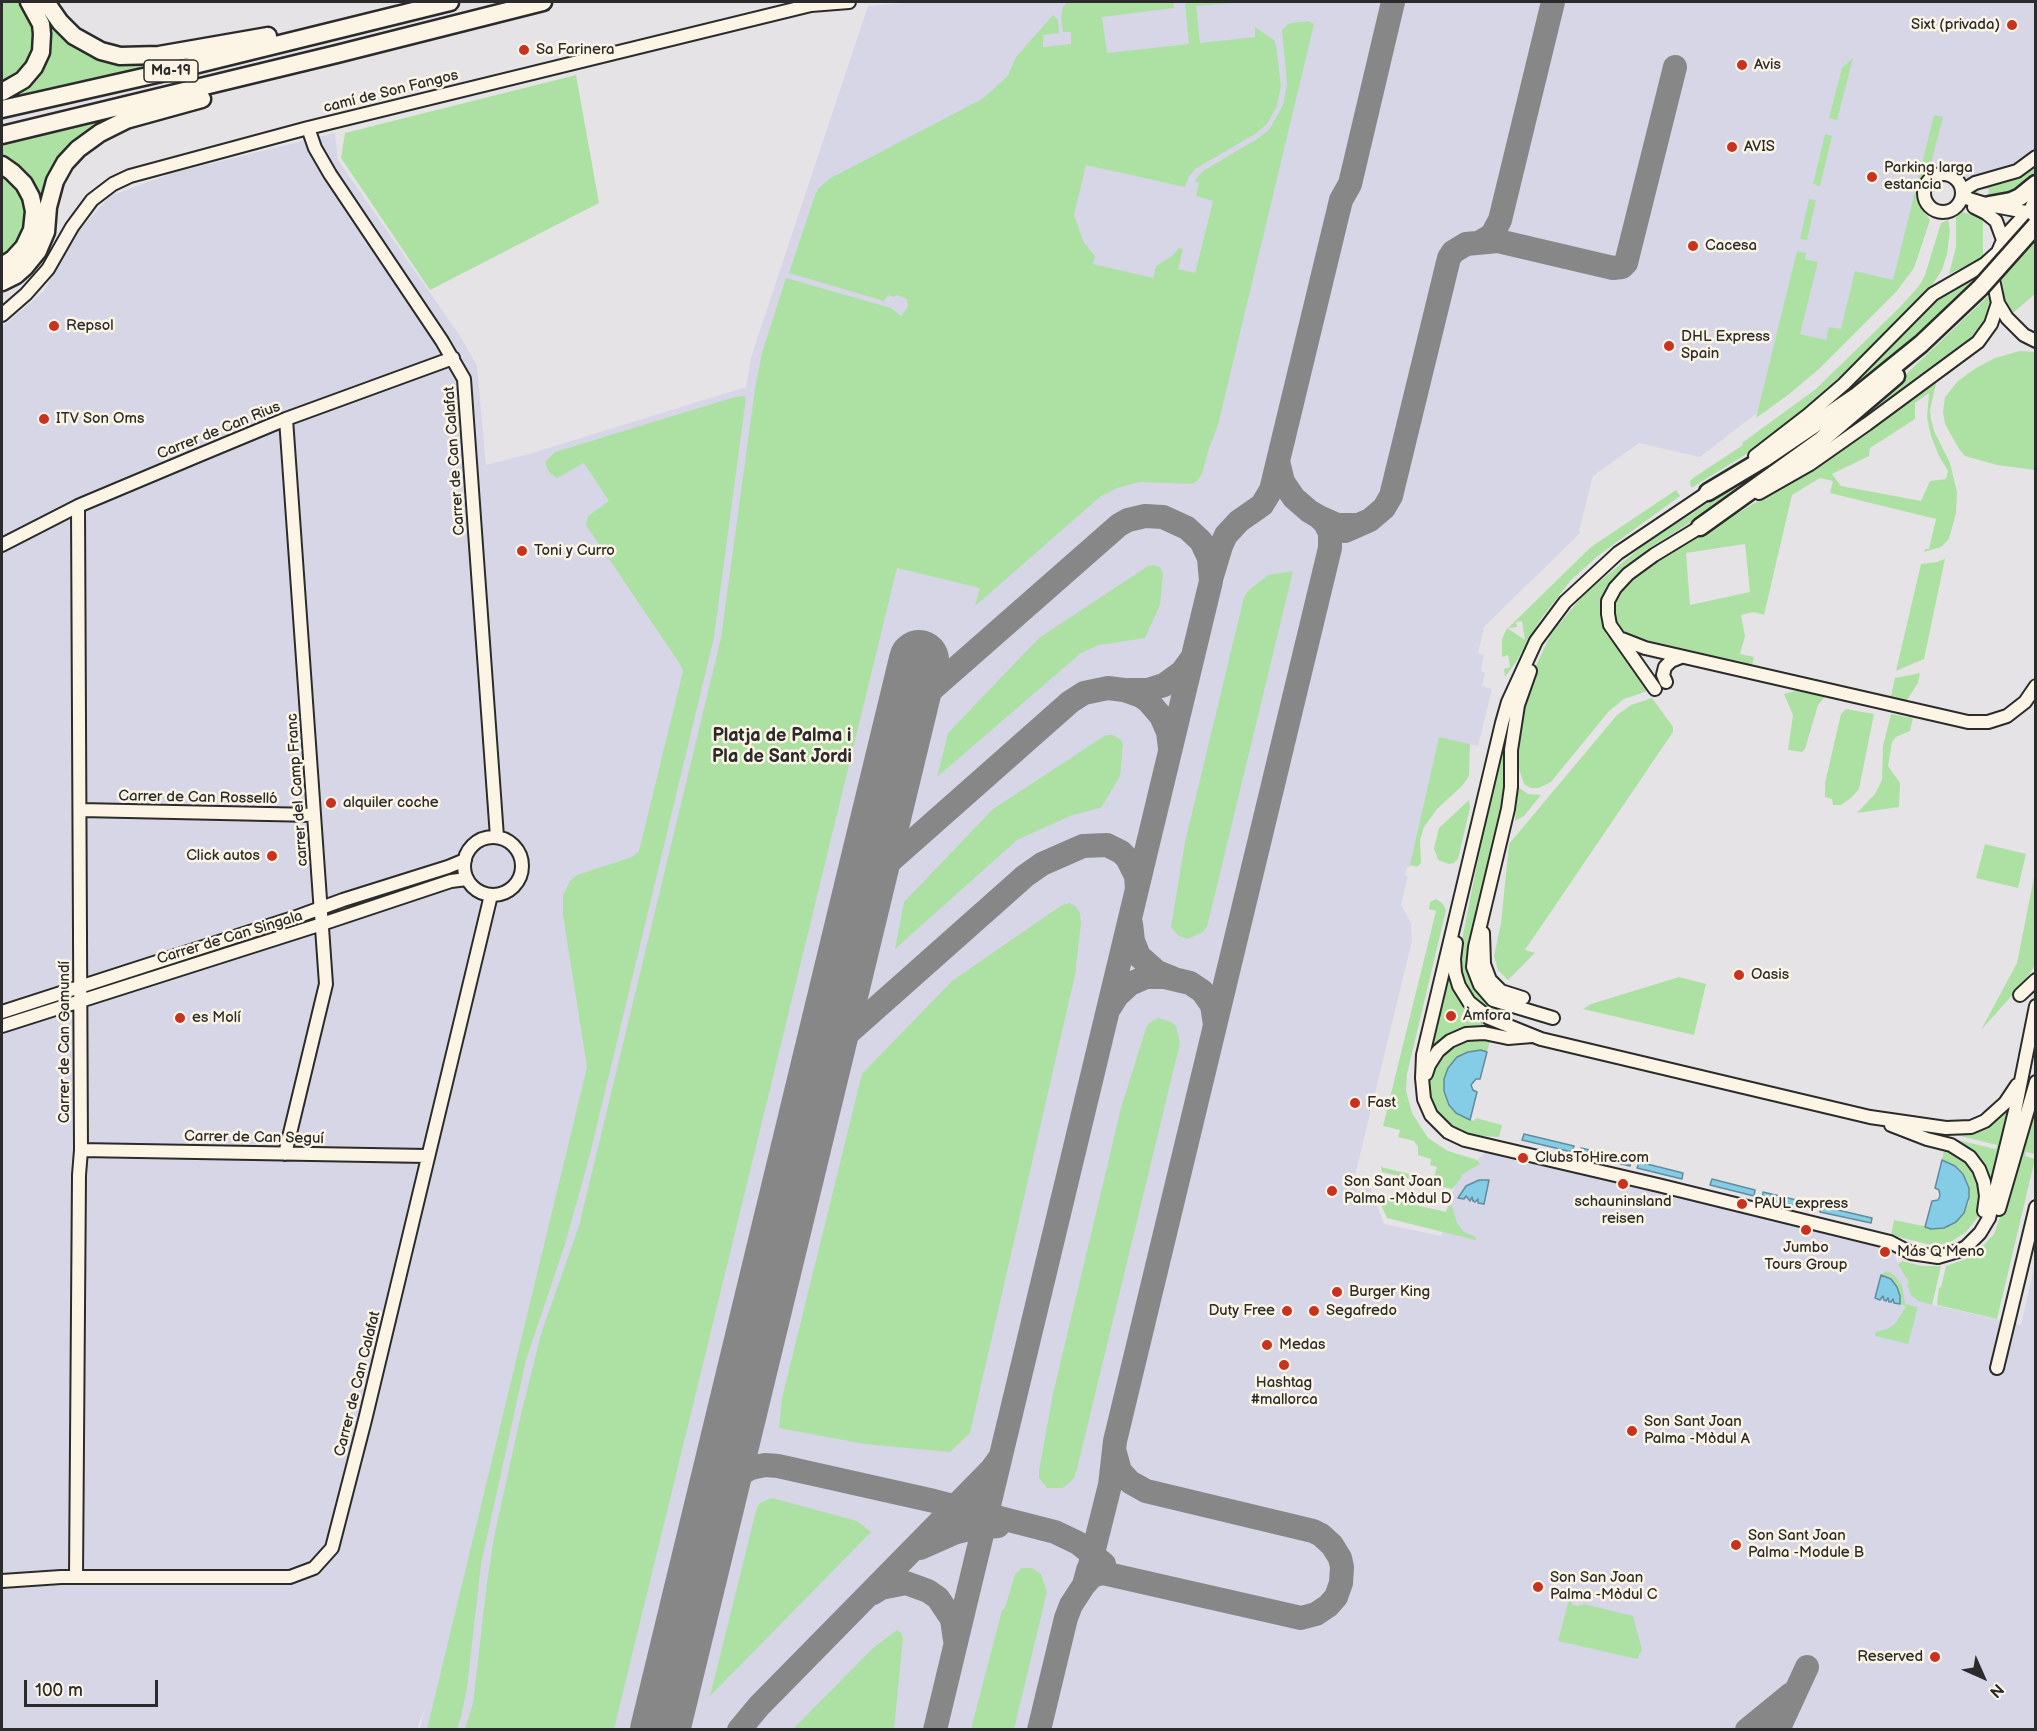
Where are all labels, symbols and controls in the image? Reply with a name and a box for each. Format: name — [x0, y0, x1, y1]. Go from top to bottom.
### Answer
place label: Sixt (privada) — [1911, 16, 2000, 34]
marker: Sixt (privada) — [2005, 18, 2019, 32]
place label: Sa Farinera — [536, 41, 614, 59]
marker: Sa Farinera — [517, 43, 531, 57]
place label: Avis — [1754, 56, 1781, 74]
marker: Avis — [1735, 58, 1749, 72]
road number: Ma-19 — [144, 60, 198, 82]
street label: camí de Son Fangos — [322, 67, 460, 117]
place label: AVIS — [1744, 138, 1775, 156]
marker: AVIS — [1725, 140, 1739, 154]
place label: Parking larga estancia — [1884, 159, 1973, 194]
marker: Parking larga estancia — [1865, 170, 1879, 184]
place label: Cacesa — [1705, 237, 1757, 255]
marker: Cacesa — [1686, 239, 1700, 253]
place label: Repsol — [66, 317, 114, 335]
marker: Repsol — [47, 319, 61, 333]
place label: DHL Express Spain — [1681, 328, 1770, 363]
marker: DHL Express Spain — [1662, 339, 1676, 353]
street label: Carrer de Can Calafat — [441, 386, 469, 536]
street label: Carrer de Can Rius — [155, 398, 283, 464]
place label: ITV Son Oms — [56, 410, 144, 428]
marker: ITV Son Oms — [37, 412, 51, 426]
place label: Toni y Curro — [534, 542, 615, 560]
marker: Toni y Curro — [515, 544, 529, 558]
street label: carrer del Camp Franc — [284, 713, 312, 867]
district label: Platja de Palma i Pla de Sant Jordi — [712, 725, 852, 768]
street label: Carrer de Can Rosselló — [118, 788, 278, 808]
place label: alquiler coche — [343, 794, 439, 812]
marker: alquiler coche — [324, 796, 338, 810]
place label: Click autos — [186, 847, 260, 865]
marker: Click autos — [265, 849, 279, 863]
street label: Carrer de Can Singala — [155, 907, 305, 969]
street label: Carrer de Can Gamundí — [56, 961, 74, 1123]
place label: Oasis — [1751, 966, 1789, 984]
marker: Oasis — [1732, 968, 1746, 982]
place label: Àmfora — [1463, 1007, 1511, 1025]
place label: es Molí — [192, 1009, 241, 1027]
marker: Àmfora — [1444, 1009, 1458, 1023]
marker: es Molí — [173, 1011, 187, 1025]
place label: Fast — [1367, 1094, 1396, 1112]
marker: Fast — [1348, 1096, 1362, 1110]
street label: Carrer de Can Seguí — [184, 1128, 324, 1148]
place label: ClubsToHire.com — [1535, 1149, 1649, 1167]
marker: ClubsToHire.com — [1516, 1151, 1530, 1165]
place label: Son Sant Joan Palma -Mòdul D — [1344, 1173, 1452, 1208]
marker: schauninsland reisen — [1616, 1177, 1630, 1191]
marker: Son Sant Joan Palma -Mòdul D — [1325, 1184, 1339, 1198]
place label: schauninsland reisen — [1574, 1193, 1672, 1228]
place label: PAUL express — [1754, 1195, 1848, 1213]
marker: PAUL express — [1735, 1197, 1749, 1211]
marker: Jumbo Tours Group — [1799, 1223, 1813, 1237]
place label: Jumbo Tours Group — [1765, 1239, 1847, 1274]
place label: Más Q Meno — [1897, 1243, 1984, 1261]
marker: Más Q Meno — [1878, 1245, 1892, 1259]
place label: Burger King — [1349, 1283, 1430, 1301]
marker: Burger King — [1330, 1285, 1344, 1299]
place label: Duty Free — [1208, 1302, 1275, 1320]
place label: Segafredo — [1326, 1302, 1397, 1320]
marker: Duty Free — [1280, 1304, 1294, 1318]
marker: Segafredo — [1307, 1304, 1321, 1318]
street label: Carrer de Can Calafat — [331, 1309, 385, 1459]
place label: Medas — [1279, 1336, 1325, 1354]
marker: Medas — [1260, 1338, 1274, 1352]
marker: Hashtag #mallorca — [1277, 1358, 1291, 1372]
place label: Hashtag #mallorca — [1250, 1374, 1318, 1409]
place label: Son Sant Joan Palma -Mòdul A — [1644, 1413, 1750, 1448]
marker: Son Sant Joan Palma -Mòdul A — [1625, 1424, 1639, 1438]
place label: Son Sant Joan Palma -Module B — [1748, 1527, 1864, 1562]
marker: Son Sant Joan Palma -Module B — [1729, 1538, 1743, 1552]
place label: Son San Joan Palma -Mòdul C — [1550, 1569, 1657, 1604]
marker: Son San Joan Palma -Mòdul C — [1531, 1580, 1545, 1594]
north arrow — [1953, 1647, 2013, 1707]
place label: Reserved — [1857, 1648, 1923, 1666]
marker: Reserved — [1928, 1650, 1942, 1664]
scale bar — [27, 1668, 160, 1706]
text: N — [1985, 1679, 2007, 1701]
text: 100 m — [35, 1680, 83, 1701]

